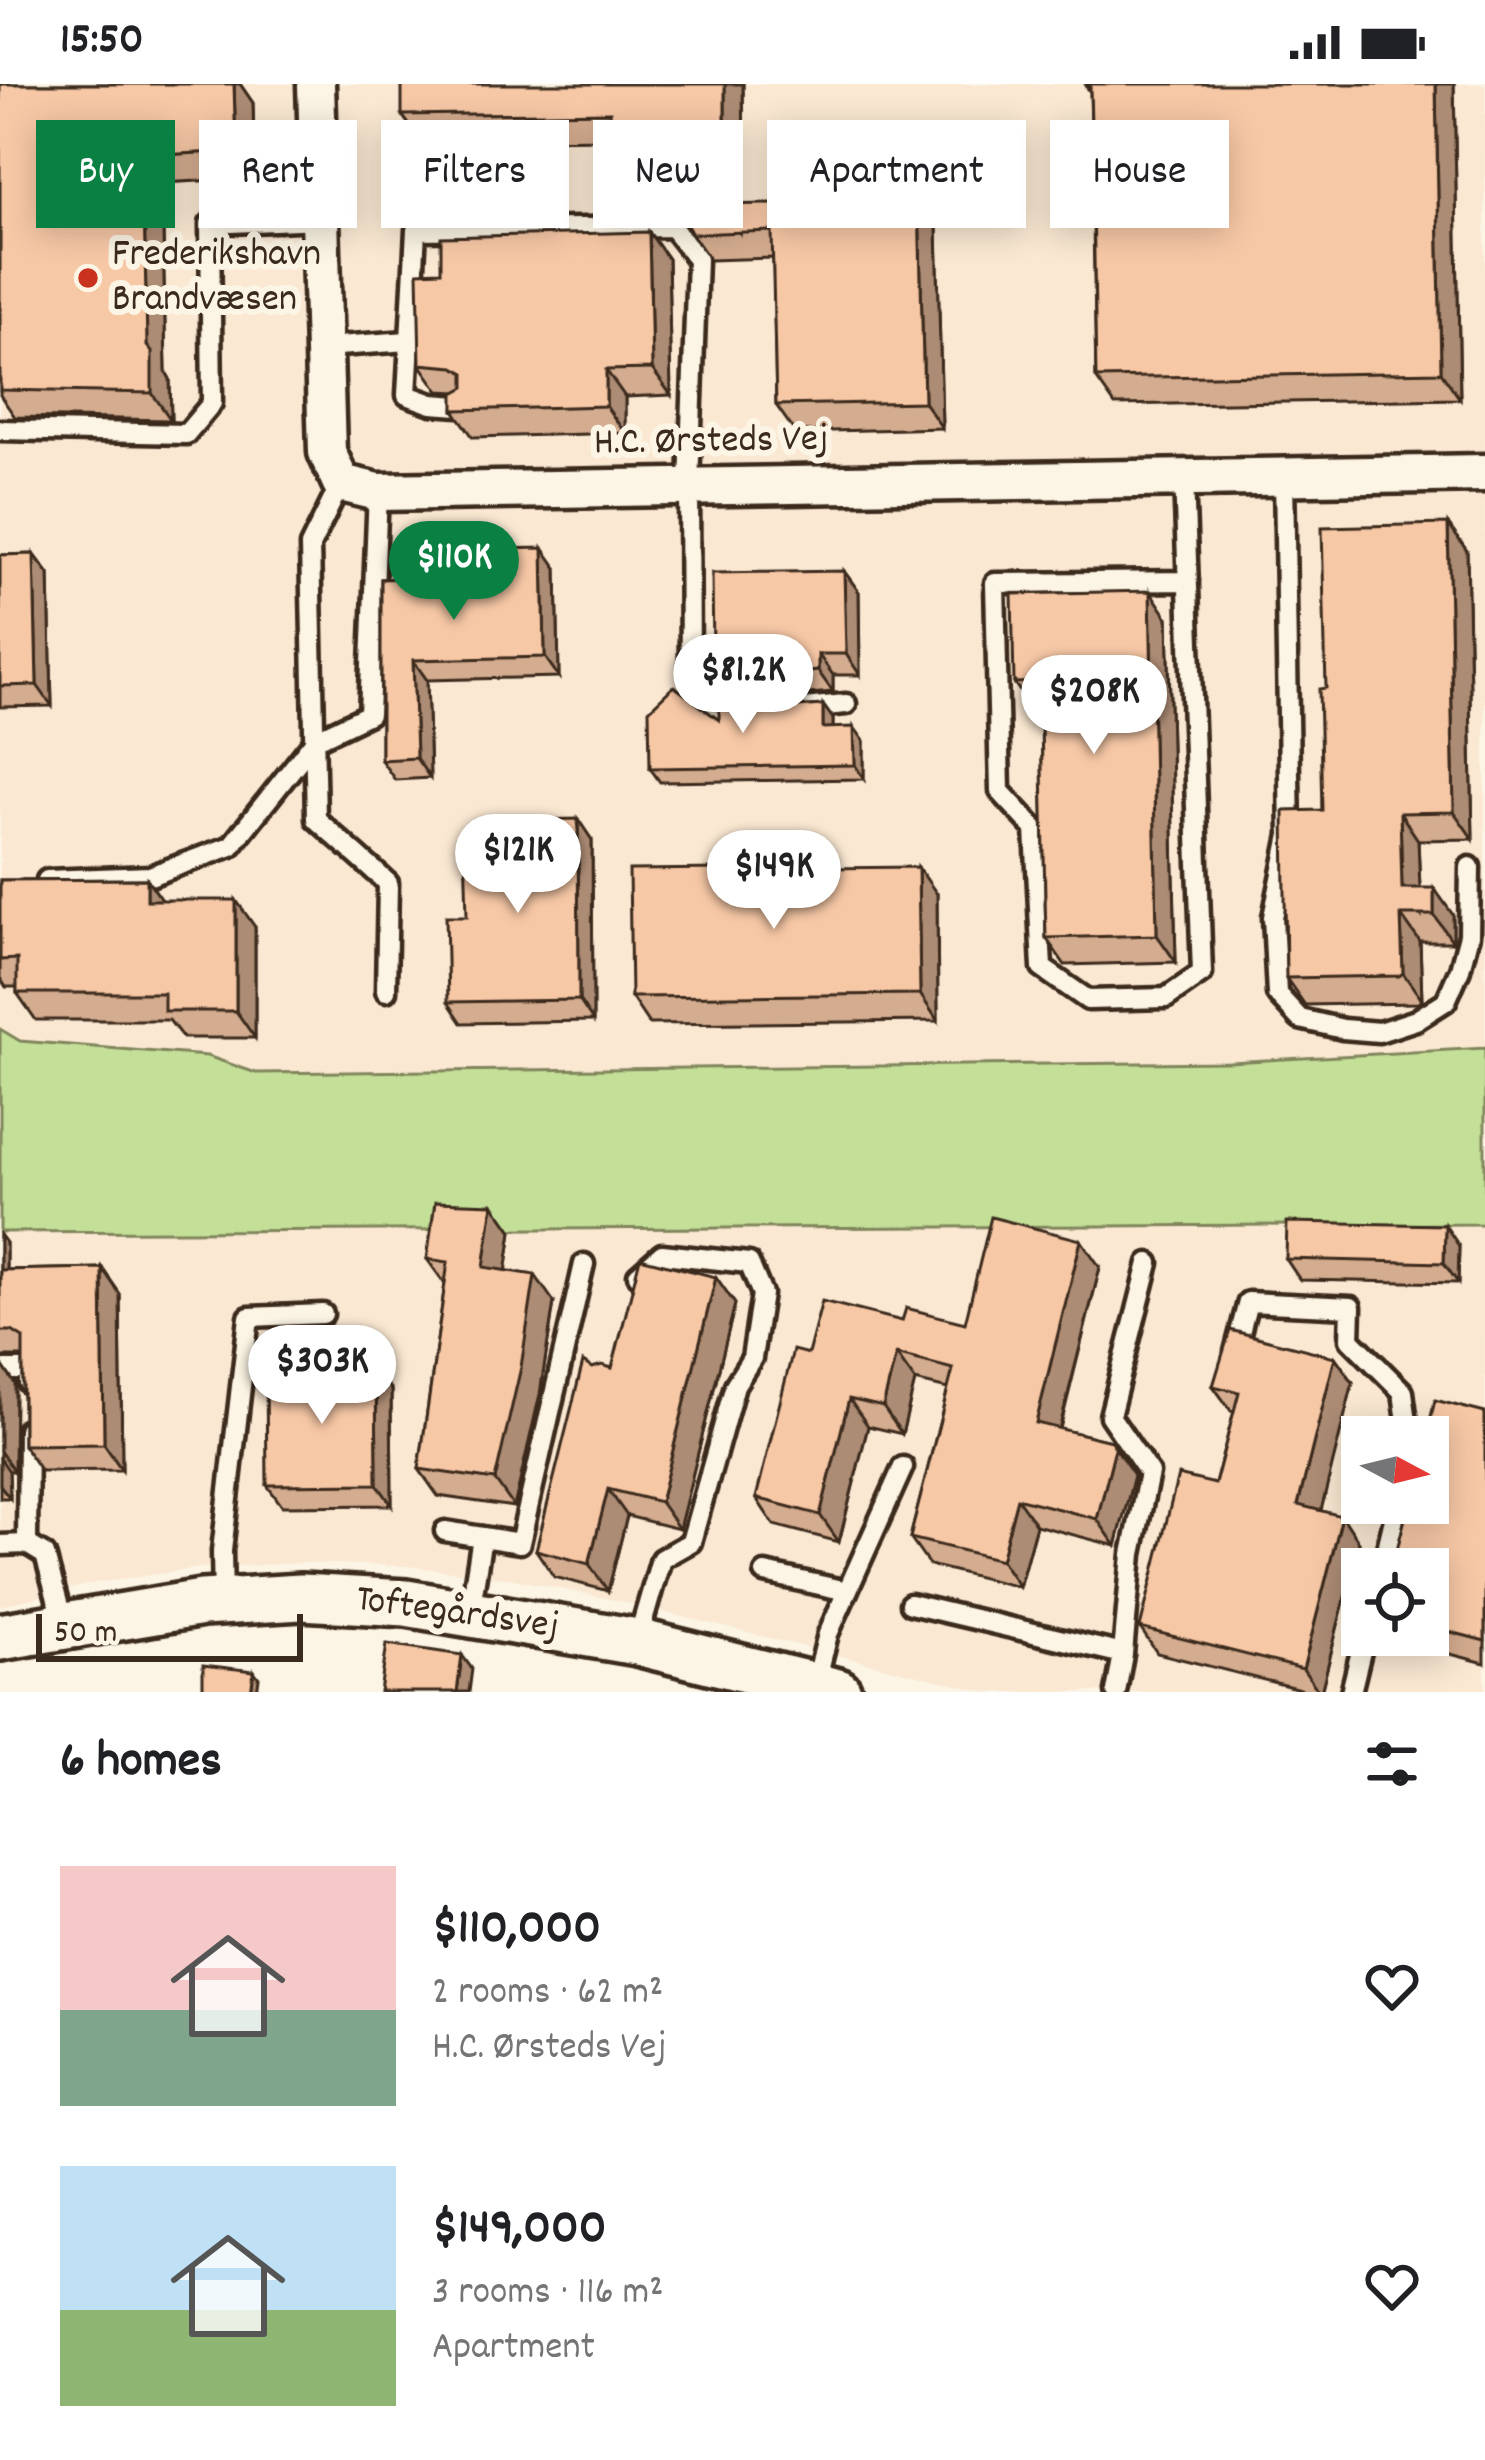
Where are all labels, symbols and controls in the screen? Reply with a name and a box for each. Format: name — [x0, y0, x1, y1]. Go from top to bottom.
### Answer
text: 15:50 — [60, 10, 144, 74]
chip: Buy — [36, 120, 175, 228]
chip: Rent — [199, 120, 357, 228]
chip: Filters — [381, 120, 569, 228]
chip: New — [593, 120, 743, 228]
chip: Apartment — [767, 120, 1026, 228]
chip: House — [1050, 120, 1229, 228]
place label: Frederikshavn Brandvæsen — [112, 229, 321, 329]
marker: Frederikshavn Brandvæsen — [75, 265, 101, 291]
street label: H.C. Ørsteds Vej — [593, 413, 829, 473]
pin: $110K — [370, 521, 538, 623]
text: $110K — [416, 532, 492, 587]
pin: $81.2K — [645, 634, 841, 736]
text: $81.2K — [700, 645, 786, 700]
pin: $208K — [1010, 655, 1178, 757]
text: $208K — [1048, 666, 1140, 721]
pin: $121K — [434, 814, 602, 916]
text: $121K — [482, 825, 554, 880]
pin: $149K — [690, 830, 858, 932]
text: $149K — [734, 841, 814, 896]
pin: $303K — [238, 1325, 406, 1427]
text: $303K — [275, 1336, 369, 1391]
north arrow — [1341, 1416, 1449, 1524]
map controls — [1341, 1416, 1449, 1656]
button: locate — [1341, 1548, 1449, 1656]
street label: Toftegårdsvej — [352, 1574, 562, 1656]
scale bar — [36, 1608, 303, 1661]
text: 50 m — [54, 1611, 118, 1658]
text: 6 homes — [60, 1728, 222, 1800]
icon: filters — [1359, 1731, 1425, 1797]
text: $110,000 — [432, 1895, 601, 1967]
icon: home — [156, 1914, 300, 2058]
icon: heart — [1359, 1953, 1425, 2019]
text: 2 rooms · 62 m² — [432, 1967, 663, 2022]
text: H.C. Ørsteds Vej — [432, 2022, 667, 2077]
text: $149,000 — [432, 2195, 607, 2267]
icon: home — [156, 2214, 300, 2358]
icon: heart — [1359, 2253, 1425, 2319]
text: 3 rooms · 116 m² — [432, 2267, 664, 2322]
text: Apartment — [432, 2322, 595, 2377]

